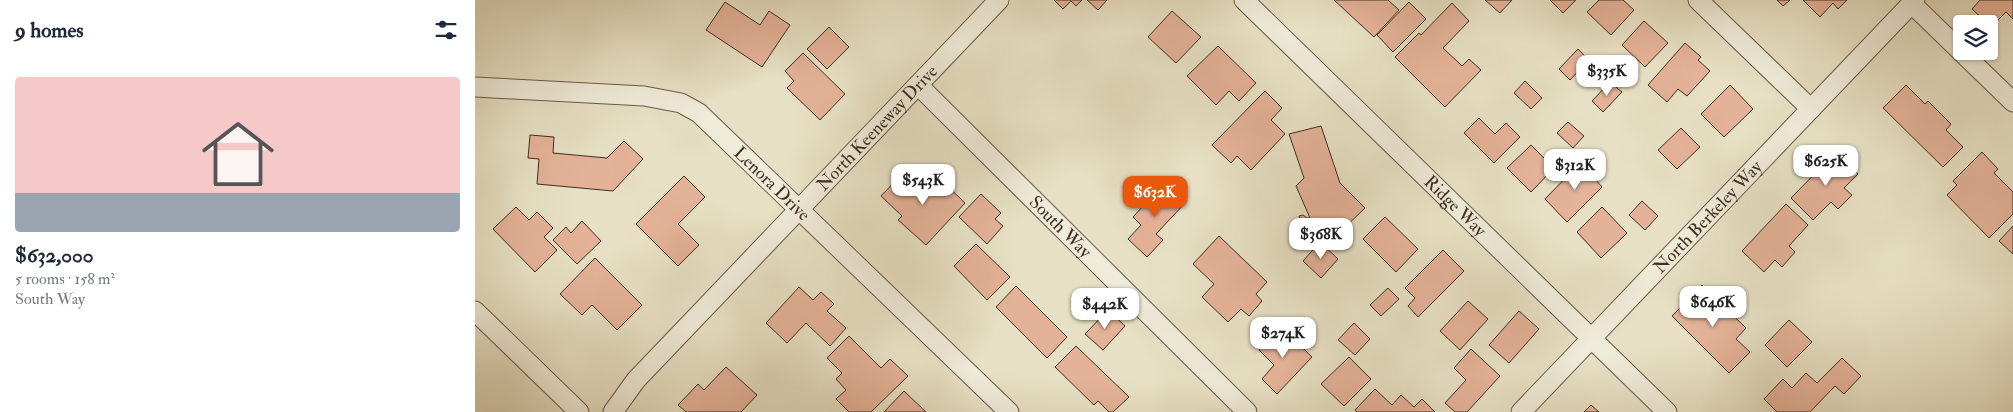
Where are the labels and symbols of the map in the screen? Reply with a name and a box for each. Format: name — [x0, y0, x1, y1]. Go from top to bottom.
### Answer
pin: $335K — [1572, 54, 1642, 97]
street label: North Keeneway Drive — [812, 60, 943, 196]
street label: Lenora Drive — [729, 142, 815, 226]
pin: $625K — [1791, 144, 1861, 187]
pin: $312K — [1540, 148, 1610, 191]
street label: North Berkeley Way — [1649, 155, 1768, 279]
pin: $543K — [888, 164, 958, 206]
street label: Ridge Way — [1419, 171, 1492, 243]
pin: $632K — [1120, 176, 1190, 218]
street label: South Way — [1024, 191, 1097, 264]
pin: $368K — [1286, 218, 1356, 260]
pin: $646K — [1678, 286, 1748, 328]
pin: $442K — [1070, 288, 1140, 330]
pin: $274K — [1248, 316, 1318, 359]

